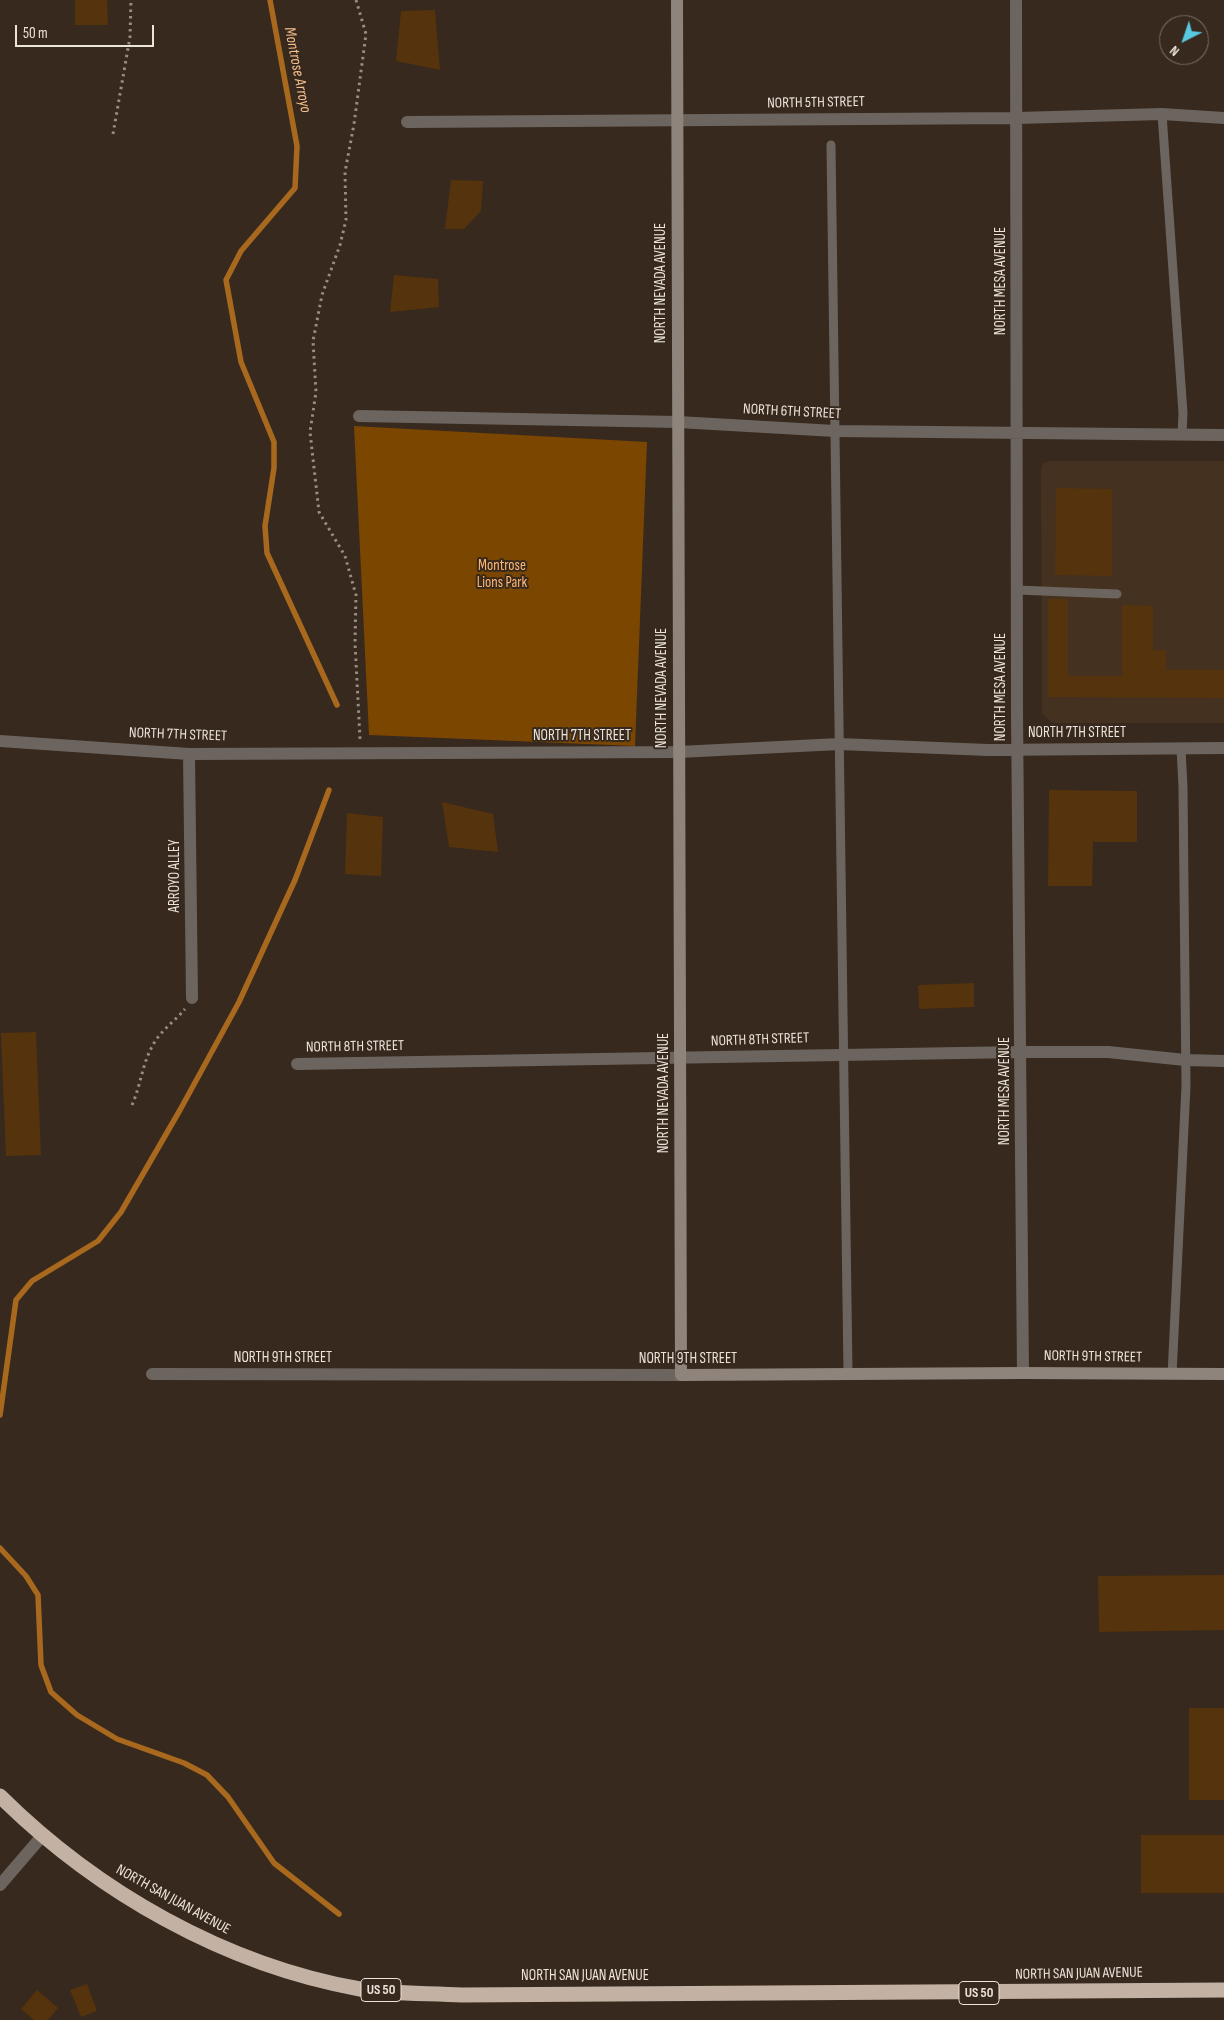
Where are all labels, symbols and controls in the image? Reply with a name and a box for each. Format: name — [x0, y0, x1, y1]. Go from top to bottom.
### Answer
scale bar — [18, 15, 156, 47]
north arrow — [1159, 15, 1209, 65]
text: 50 m — [23, 24, 48, 43]
water label: Montrose Arroyo — [279, 25, 315, 115]
text: N — [1166, 42, 1183, 60]
street label: NORTH 5TH STREET — [767, 93, 865, 113]
street label: NORTH NEVADA AVENUE — [652, 223, 670, 343]
street label: NORTH MESA AVENUE — [992, 227, 1010, 335]
street label: NORTH 6TH STREET — [743, 400, 841, 424]
park label: Montrose Lions Park — [477, 557, 527, 592]
street label: NORTH NEVADA AVENUE — [653, 628, 671, 748]
street label: NORTH MESA AVENUE — [992, 633, 1010, 741]
street label: NORTH 7TH STREET — [129, 724, 227, 746]
street label: NORTH 7TH STREET — [1028, 724, 1126, 742]
street label: NORTH 7TH STREET — [533, 727, 631, 745]
street label: ARROYO ALLEY — [166, 840, 184, 912]
street label: NORTH 8TH STREET — [711, 1029, 809, 1051]
street label: NORTH NEVADA AVENUE — [655, 1033, 673, 1153]
street label: NORTH 8TH STREET — [306, 1037, 404, 1057]
street label: NORTH MESA AVENUE — [996, 1037, 1014, 1145]
street label: NORTH 9TH STREET — [1044, 1347, 1142, 1367]
street label: NORTH 9TH STREET — [234, 1349, 332, 1367]
street label: NORTH 9TH STREET — [639, 1350, 737, 1368]
street label: NORTH SAN JUAN AVENUE — [113, 1861, 233, 1939]
street label: NORTH SAN JUAN AVENUE — [1015, 1964, 1143, 1984]
street label: NORTH SAN JUAN AVENUE — [521, 1967, 649, 1985]
road number: US 50 — [361, 1978, 401, 2002]
road number: US 50 — [959, 1982, 999, 2005]

